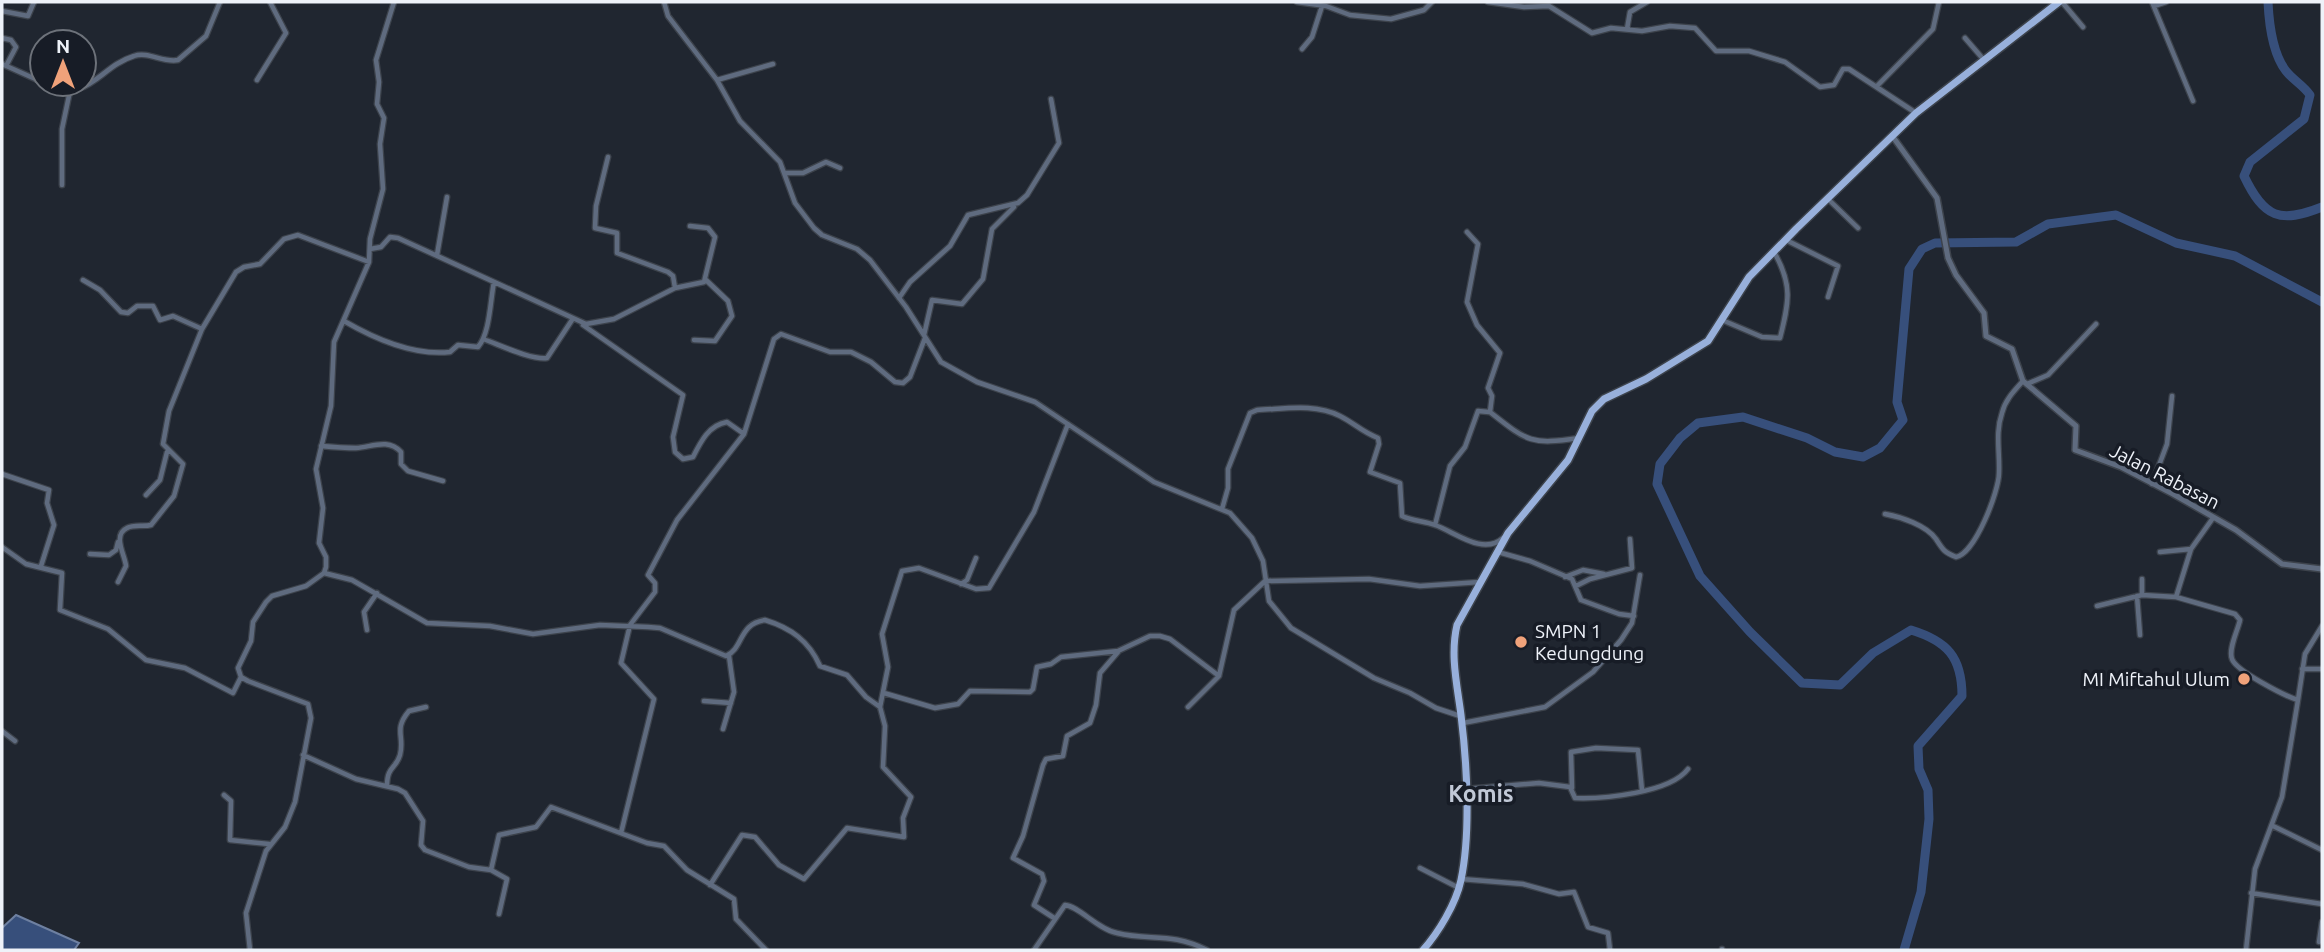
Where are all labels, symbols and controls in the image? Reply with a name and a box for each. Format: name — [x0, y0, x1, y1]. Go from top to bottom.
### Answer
north arrow — [28, 28, 98, 98]
text: N — [56, 35, 70, 57]
street label: Jalan Rabasan — [2106, 439, 2224, 513]
place label: SMPN 1 Kedungdung — [1535, 620, 1644, 664]
marker: SMPN 1 Kedungdung — [1513, 634, 1529, 650]
place label: MI Miftahul Ulum — [2082, 668, 2230, 690]
marker: MI Miftahul Ulum — [2236, 671, 2252, 687]
district label: Komis — [1448, 781, 1514, 806]

